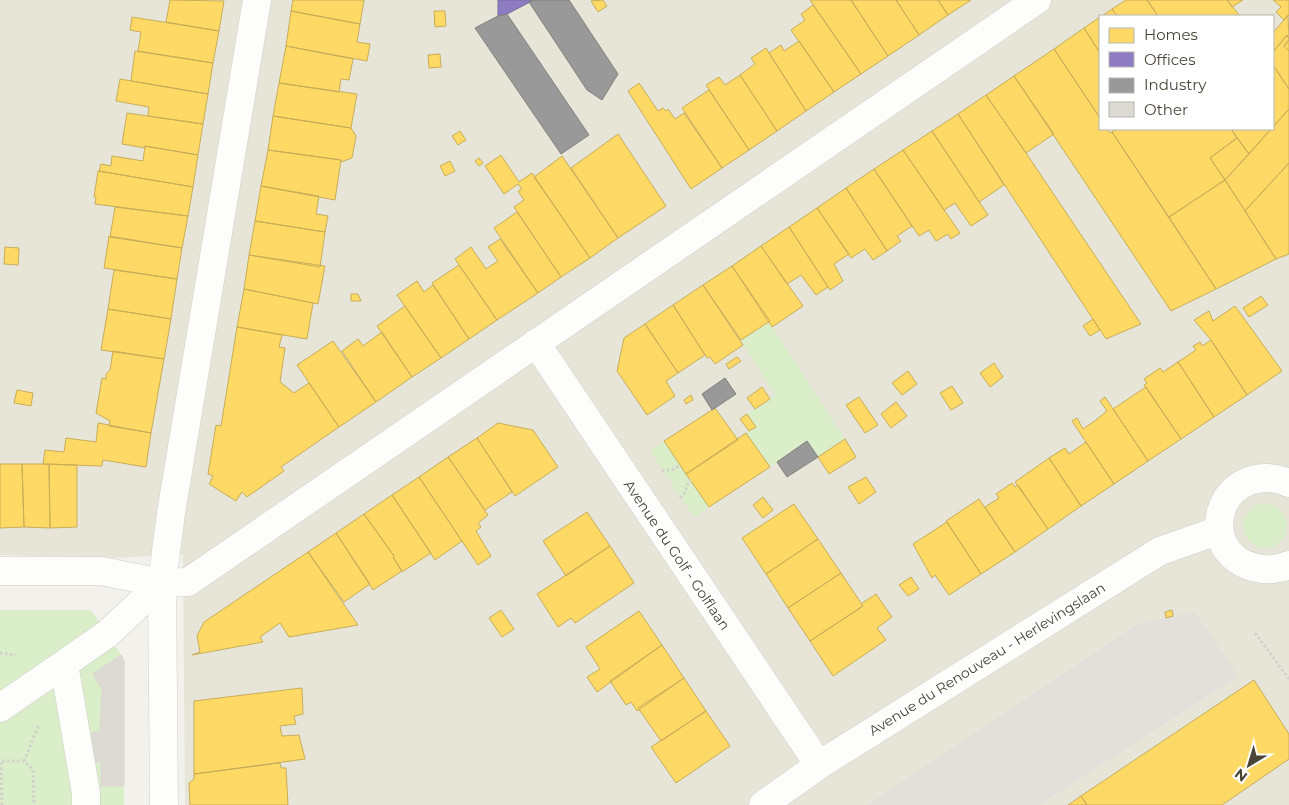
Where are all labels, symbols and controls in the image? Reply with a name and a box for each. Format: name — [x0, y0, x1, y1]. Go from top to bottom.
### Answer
legend — [1099, 15, 1274, 130]
text: Homes — [1144, 25, 1198, 44]
text: Offices — [1144, 50, 1196, 69]
text: Industry — [1144, 75, 1207, 94]
text: Other — [1144, 100, 1188, 119]
street label: Avenue du Golf - Golflaan — [620, 476, 734, 634]
street label: Avenue du Renouveau - Herlevingslaan — [865, 578, 1109, 740]
north arrow — [1224, 740, 1274, 790]
text: N — [1231, 765, 1251, 786]

